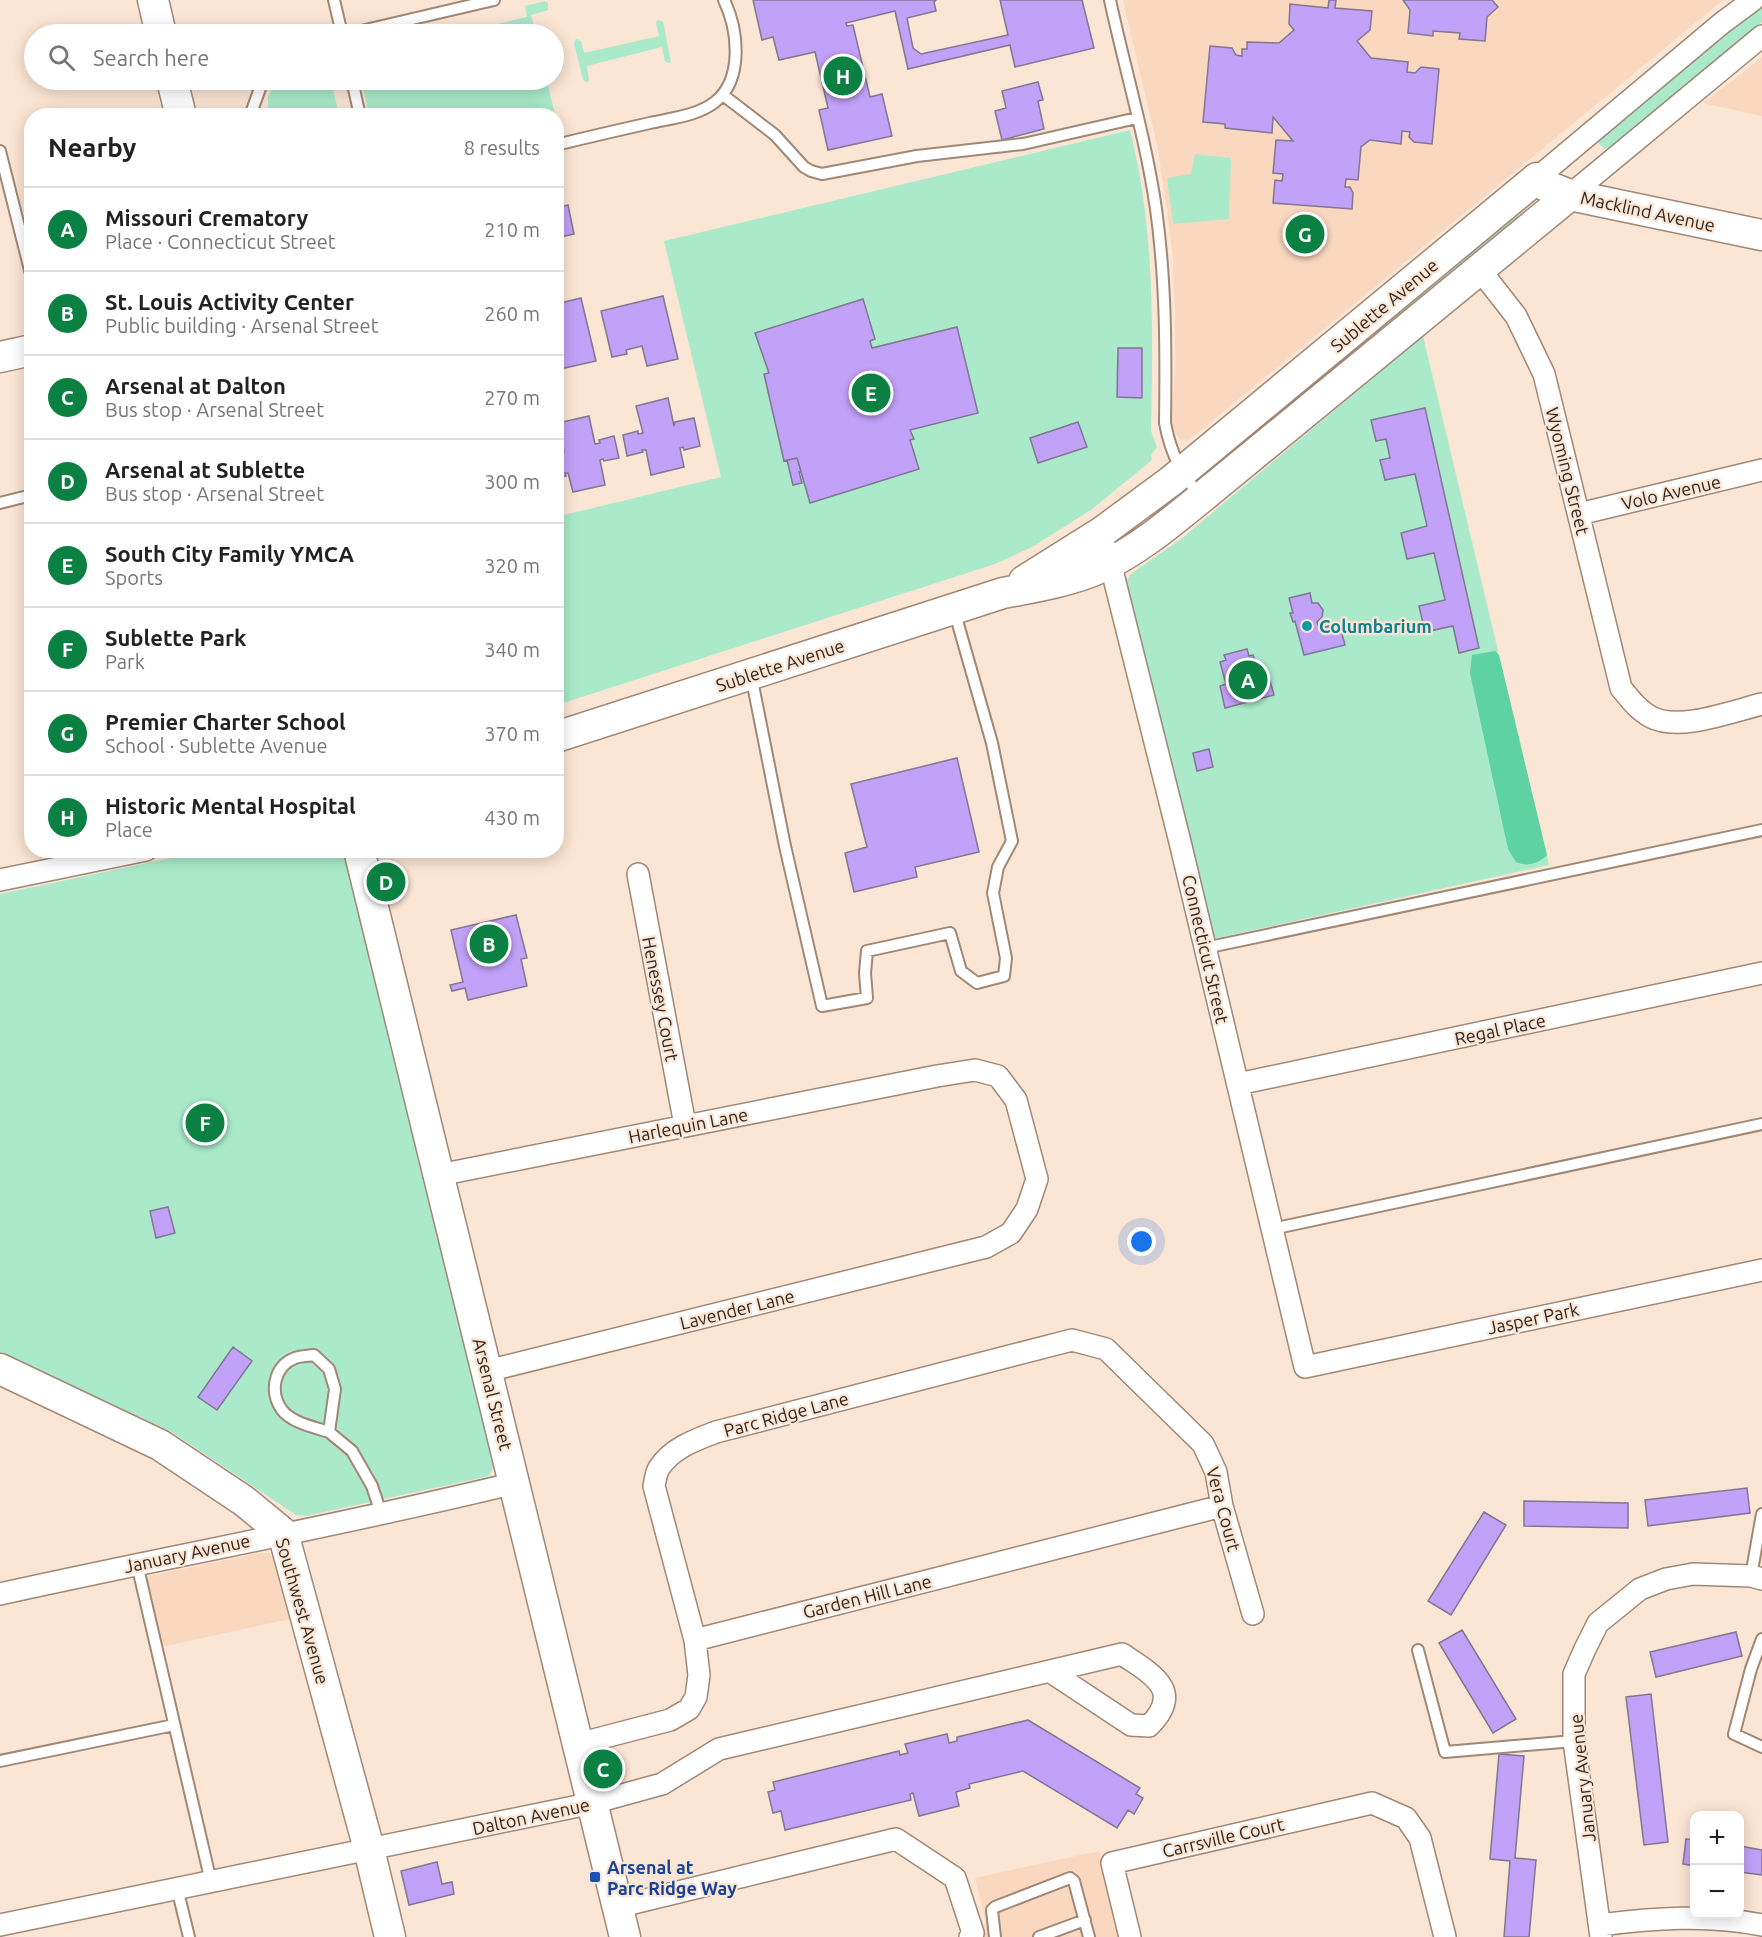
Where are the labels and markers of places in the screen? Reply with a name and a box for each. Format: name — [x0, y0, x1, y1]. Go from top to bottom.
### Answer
pin: H — [824, 54, 862, 98]
pin: G — [1286, 212, 1324, 256]
pin: E — [852, 370, 890, 416]
place label: Columbarium — [1319, 616, 1432, 636]
marker: Columbarium — [1300, 619, 1314, 633]
pin: A — [1228, 658, 1268, 702]
pin: D — [366, 860, 406, 904]
pin: B — [470, 922, 508, 966]
pin: F — [186, 1100, 224, 1146]
pin: C — [584, 1746, 622, 1792]
place label: Arsenal at Parc Ridge Way — [607, 1857, 737, 1898]
marker: Arsenal at Parc Ridge Way — [588, 1870, 602, 1884]

